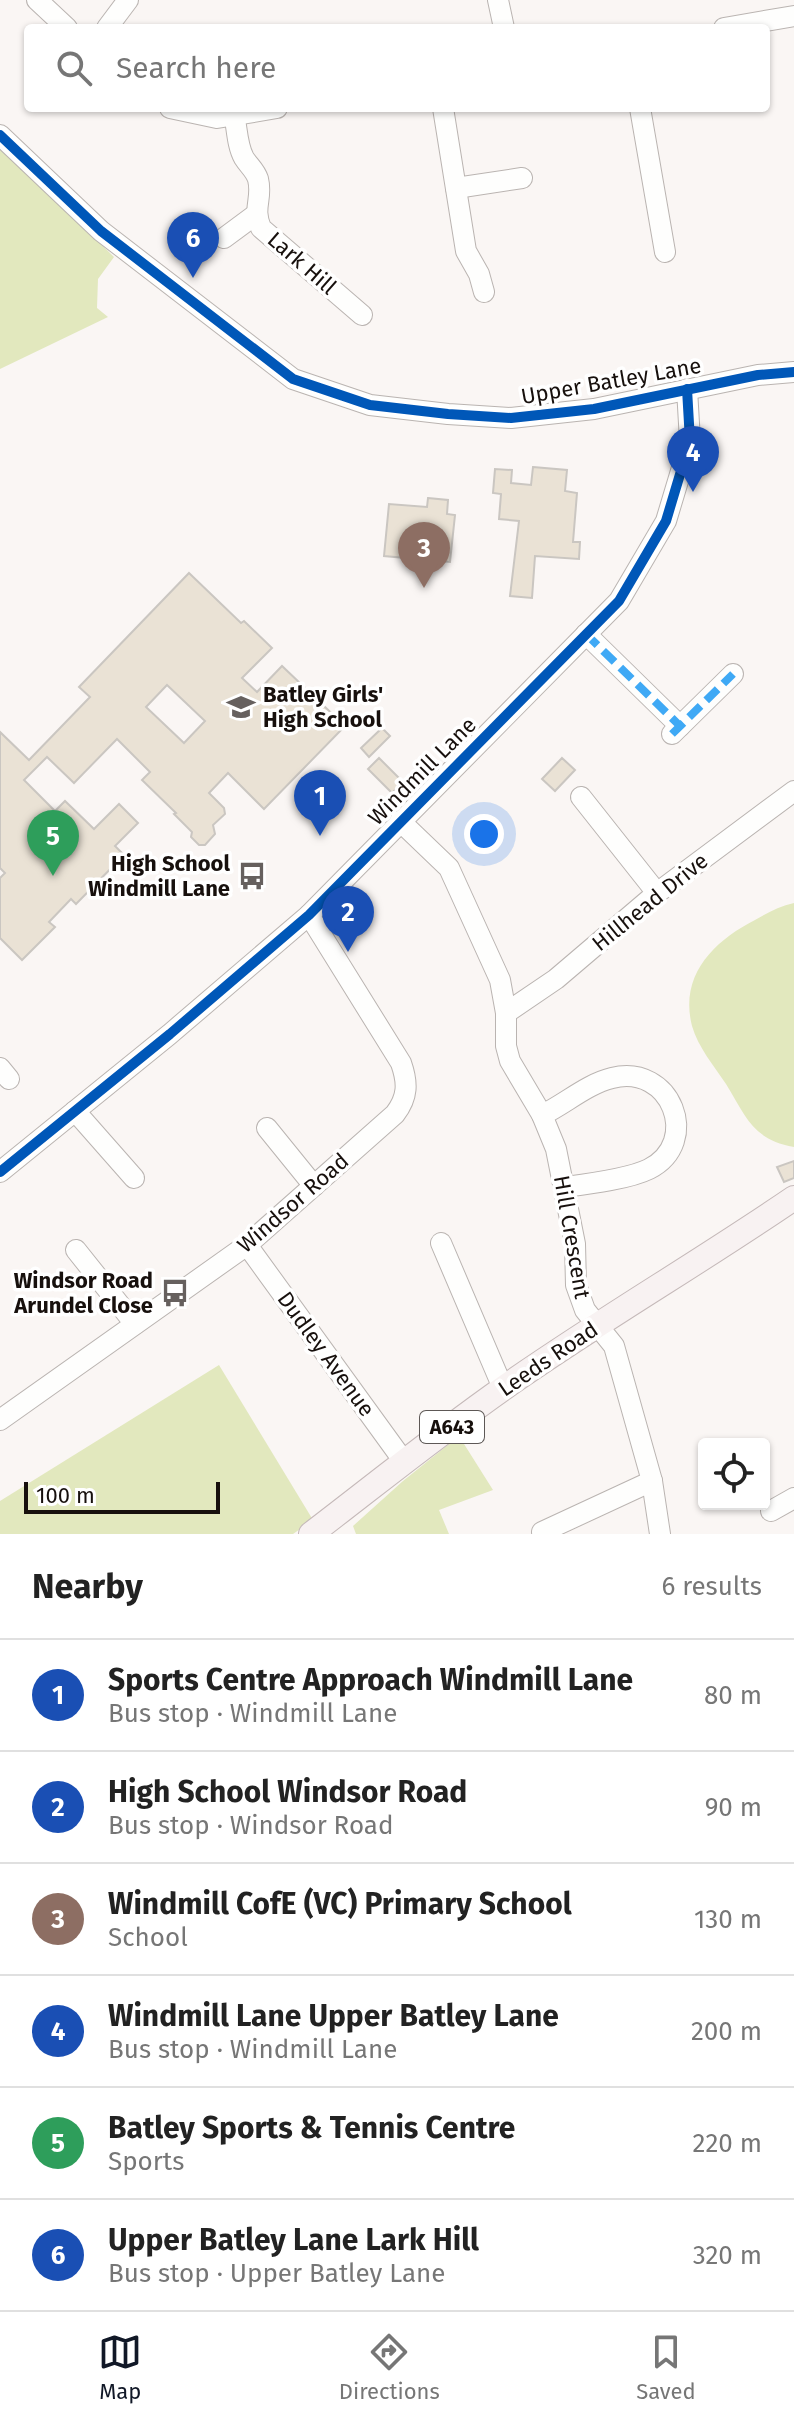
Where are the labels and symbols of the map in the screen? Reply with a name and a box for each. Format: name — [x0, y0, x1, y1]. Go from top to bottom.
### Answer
pin: 6 — [167, 212, 219, 278]
street label: Lark Hill — [262, 226, 342, 300]
street label: Upper Batley Lane — [519, 352, 703, 410]
pin: 4 — [667, 426, 719, 492]
pin: 3 — [398, 522, 450, 588]
place label: Batley Girls' High School — [263, 681, 383, 733]
school or university icon: Batley Girls' High School — [226, 692, 256, 722]
street label: Windmill Lane — [362, 711, 482, 831]
pin: 1 — [294, 770, 346, 836]
pin: 5 — [27, 810, 79, 876]
your location — [464, 814, 504, 854]
street label: Hillhead Drive — [587, 847, 713, 957]
place label: High School Windmill Lane — [88, 850, 230, 902]
bus stop icon: High School Windmill Lane — [237, 861, 267, 891]
pin: 2 — [322, 886, 374, 952]
street label: Windsor Road — [232, 1147, 354, 1259]
street label: Hill Crescent — [548, 1173, 596, 1301]
place label: Windsor Road Arundel Close — [13, 1267, 153, 1319]
bus stop icon: Windsor Road Arundel Close — [160, 1278, 190, 1308]
street label: Dudley Avenue — [272, 1286, 380, 1422]
street label: Leeds Road — [493, 1316, 603, 1402]
road number: A643 — [420, 1411, 484, 1443]
scale bar — [24, 1478, 220, 1514]

